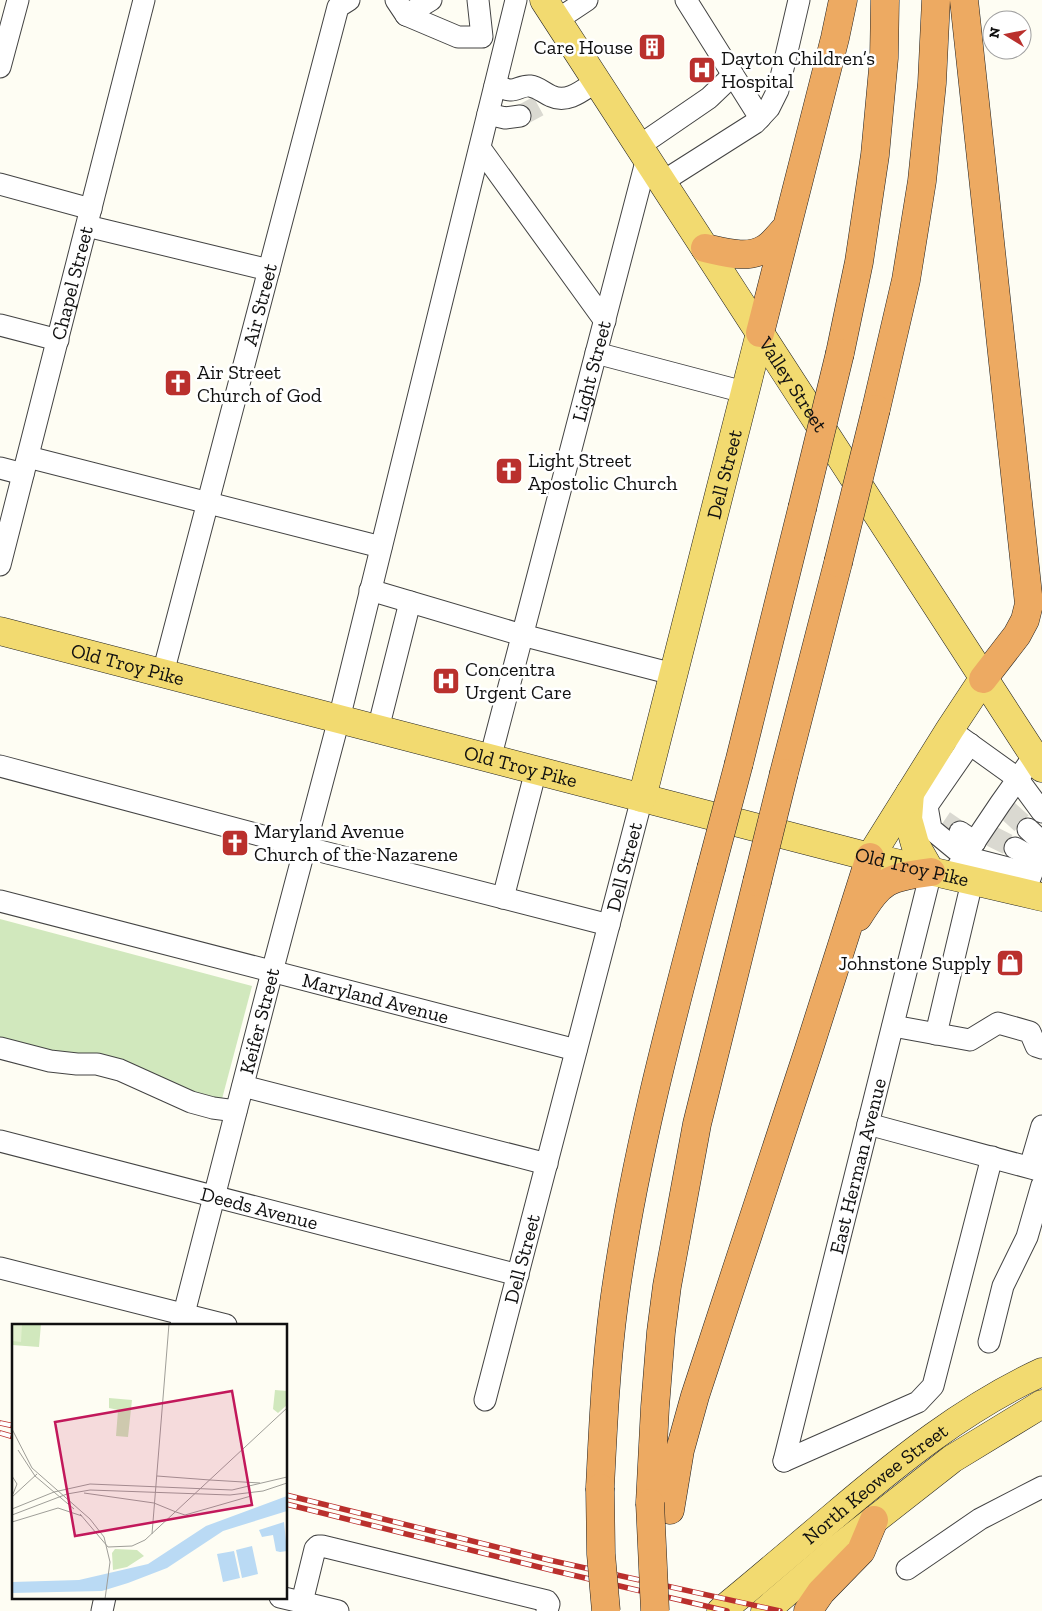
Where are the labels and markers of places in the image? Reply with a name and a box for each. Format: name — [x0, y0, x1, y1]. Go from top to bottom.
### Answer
building icon: Care House — [637, 32, 667, 62]
place label: Care House — [534, 35, 633, 59]
place label: Dayton Children’s Hospital — [721, 46, 875, 93]
hospital icon: Dayton Children’s Hospital — [687, 55, 717, 85]
place label: Air Street Church of God — [197, 360, 322, 407]
church icon: Air Street Church of God — [163, 368, 193, 398]
place label: Light Street Apostolic Church — [528, 448, 678, 495]
church icon: Light Street Apostolic Church — [494, 456, 524, 486]
place label: Concentra Urgent Care — [465, 657, 571, 704]
hospital icon: Concentra Urgent Care — [431, 666, 461, 696]
place label: Maryland Avenue Church of the Nazarene — [254, 819, 458, 866]
church icon: Maryland Avenue Church of the Nazarene — [220, 828, 250, 858]
shop icon: Johnstone Supply — [995, 948, 1025, 978]
place label: Johnstone Supply — [838, 951, 992, 975]

